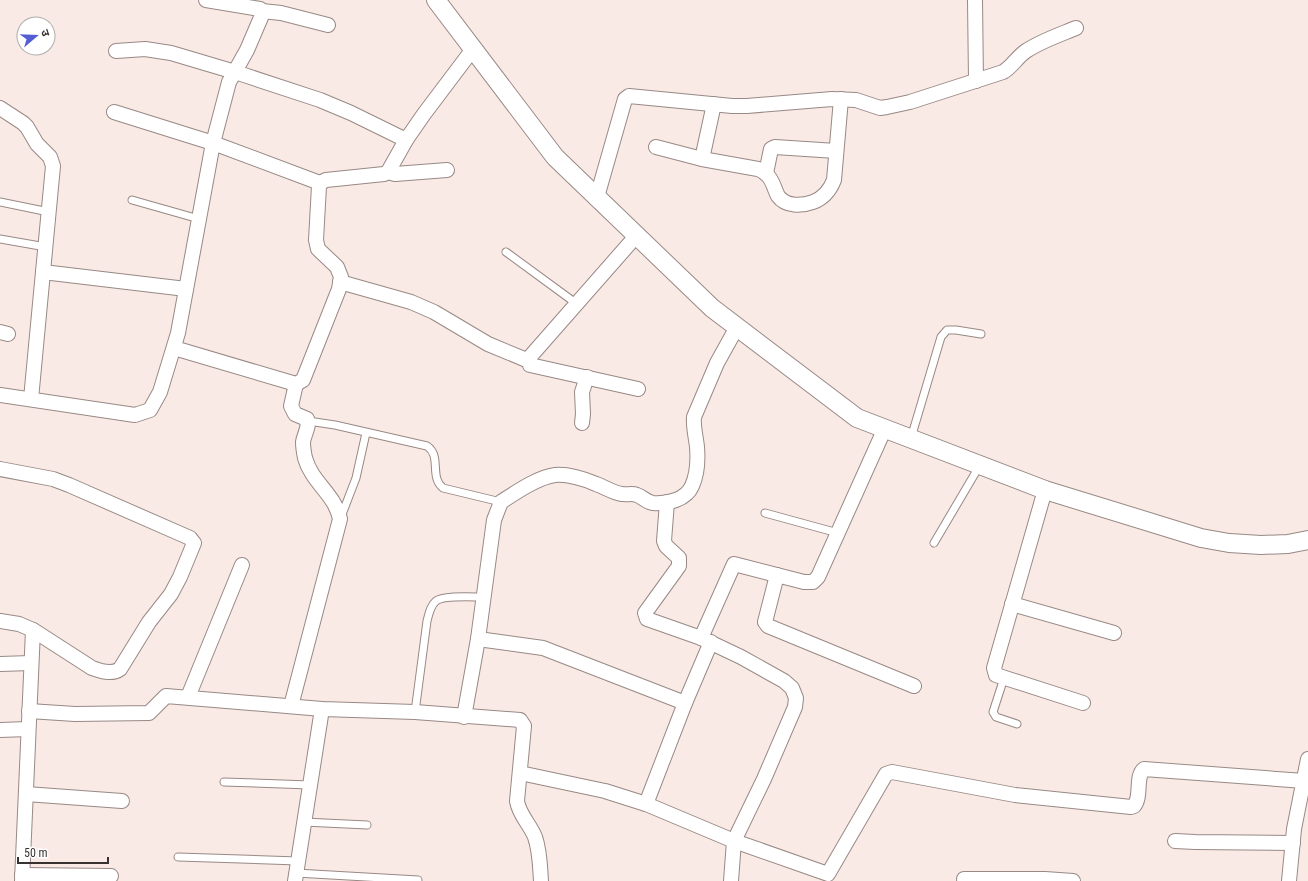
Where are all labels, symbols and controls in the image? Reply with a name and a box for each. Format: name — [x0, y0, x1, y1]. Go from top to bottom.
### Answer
north arrow — [16, 16, 56, 56]
text: उ — [38, 28, 52, 39]
scale bar — [18, 839, 108, 865]
text: 50 m — [24, 846, 48, 860]

